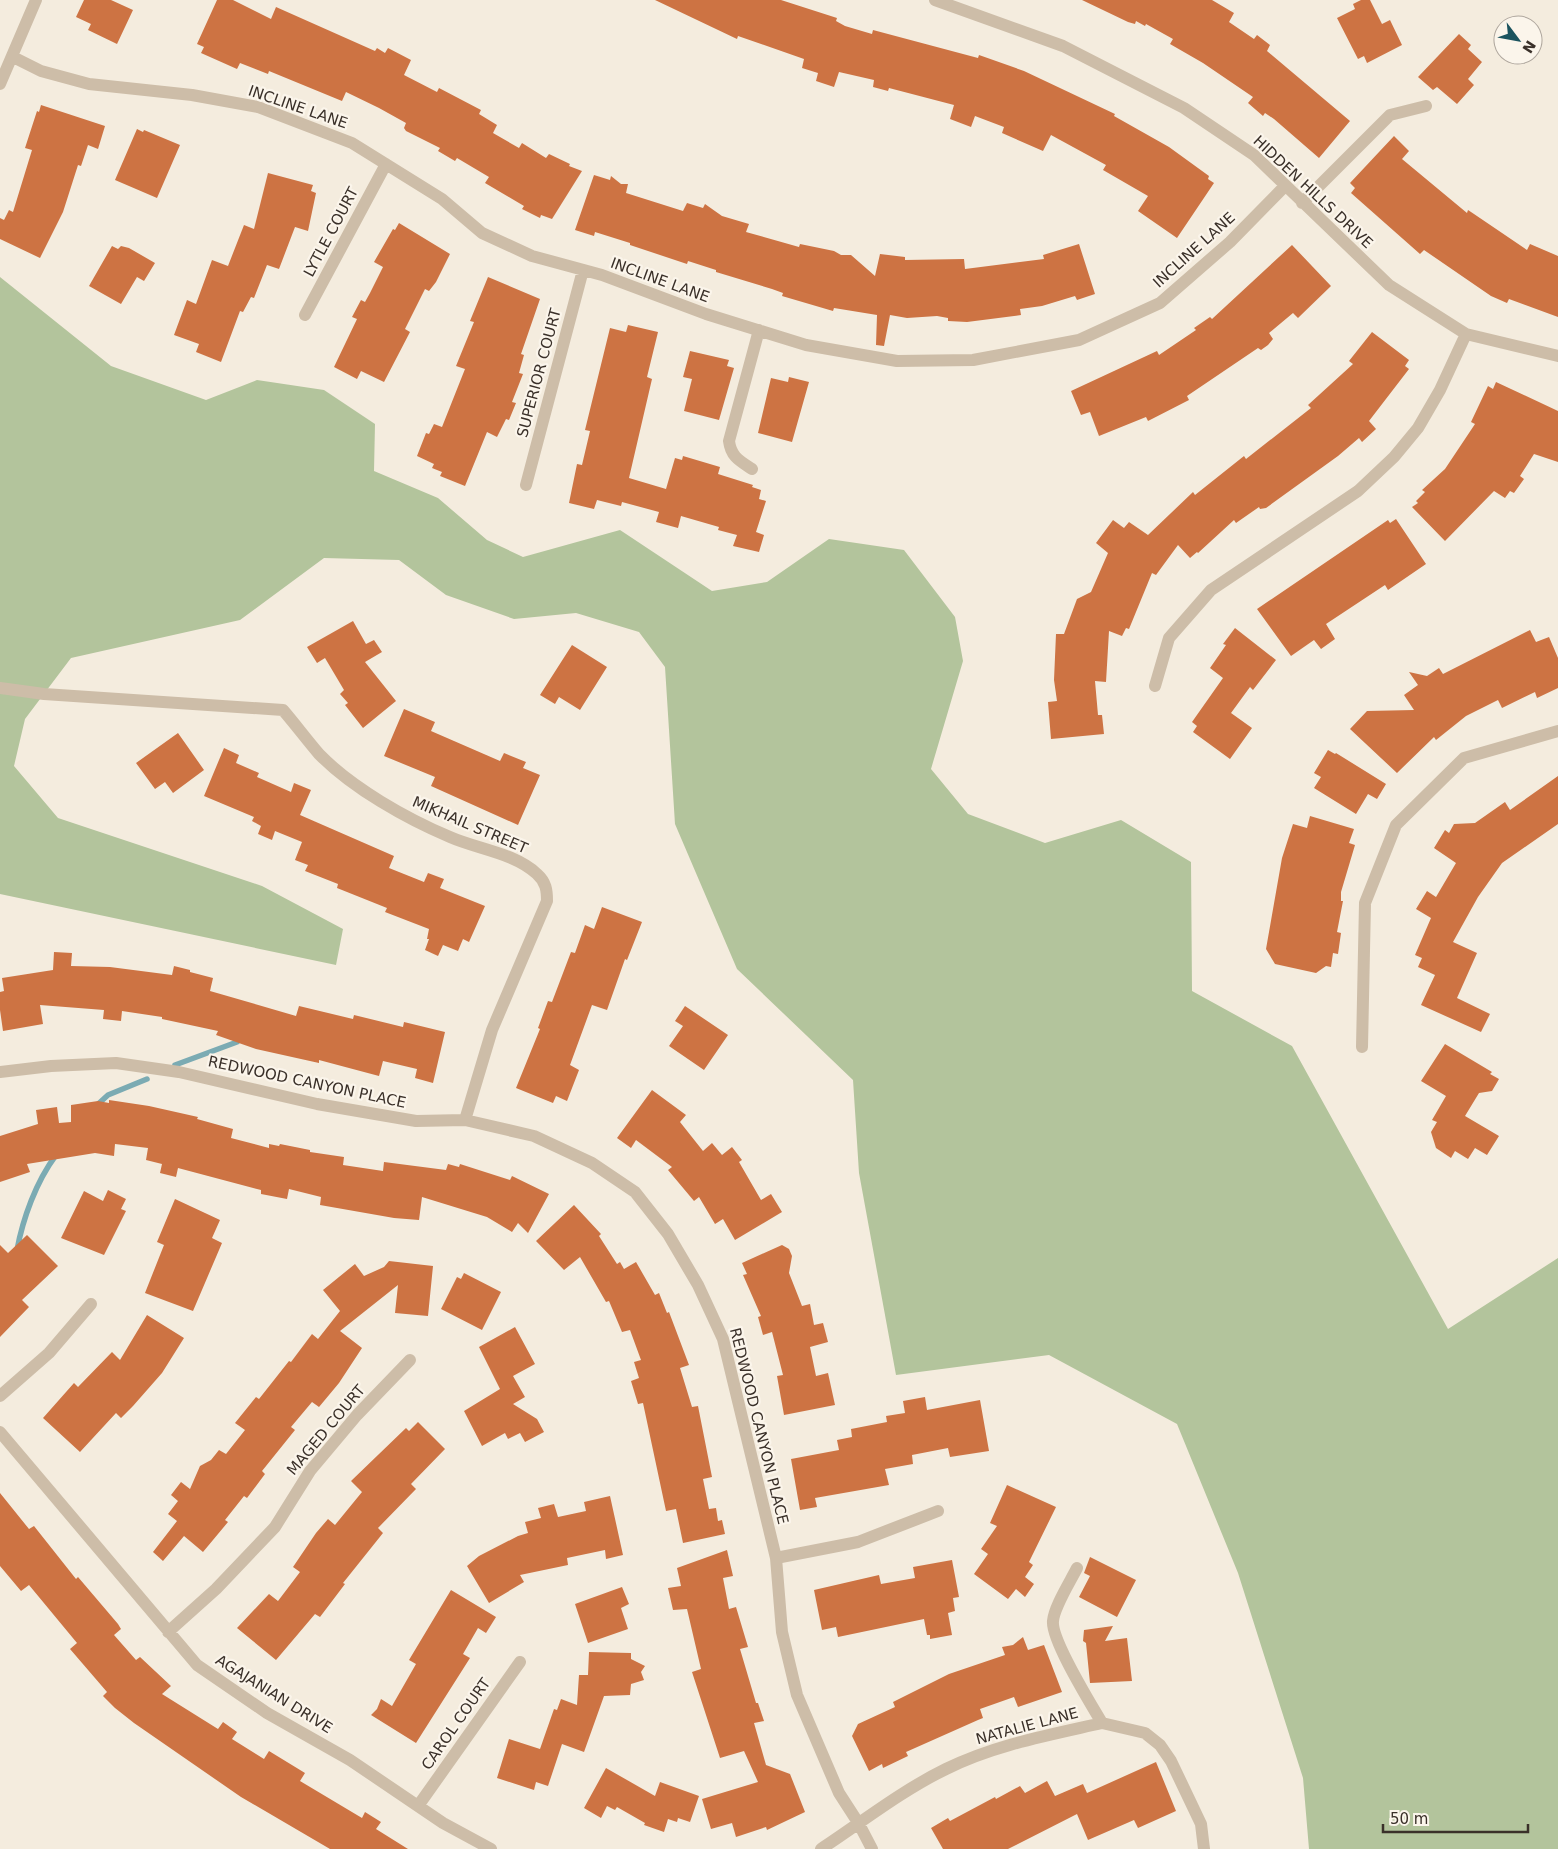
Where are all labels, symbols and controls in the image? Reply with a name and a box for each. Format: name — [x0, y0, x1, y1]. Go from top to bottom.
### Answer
north arrow — [1493, 15, 1543, 65]
text: N — [1519, 38, 1539, 56]
street label: INCLINE LANE — [246, 82, 350, 132]
street label: HIDDEN HILLS DRIVE — [1249, 132, 1377, 252]
street label: LYTLE COURT — [300, 183, 363, 280]
street label: INCLINE LANE — [1149, 209, 1239, 291]
street label: INCLINE LANE — [608, 254, 712, 306]
street label: SUPERIOR COURT — [513, 306, 565, 439]
street label: MIKHAIL STREET — [410, 793, 531, 858]
street label: REDWOOD CANYON PLACE — [206, 1052, 408, 1112]
street label: REDWOOD CANYON PLACE — [726, 1326, 792, 1526]
street label: MAGED COURT — [283, 1381, 369, 1479]
street label: AGAJANIAN DRIVE — [212, 1651, 336, 1737]
street label: CAROL COURT — [418, 1674, 495, 1773]
street label: NATALIE LANE — [974, 1704, 1080, 1748]
scale bar — [1383, 1802, 1528, 1834]
text: 50 m — [1390, 1810, 1428, 1828]

